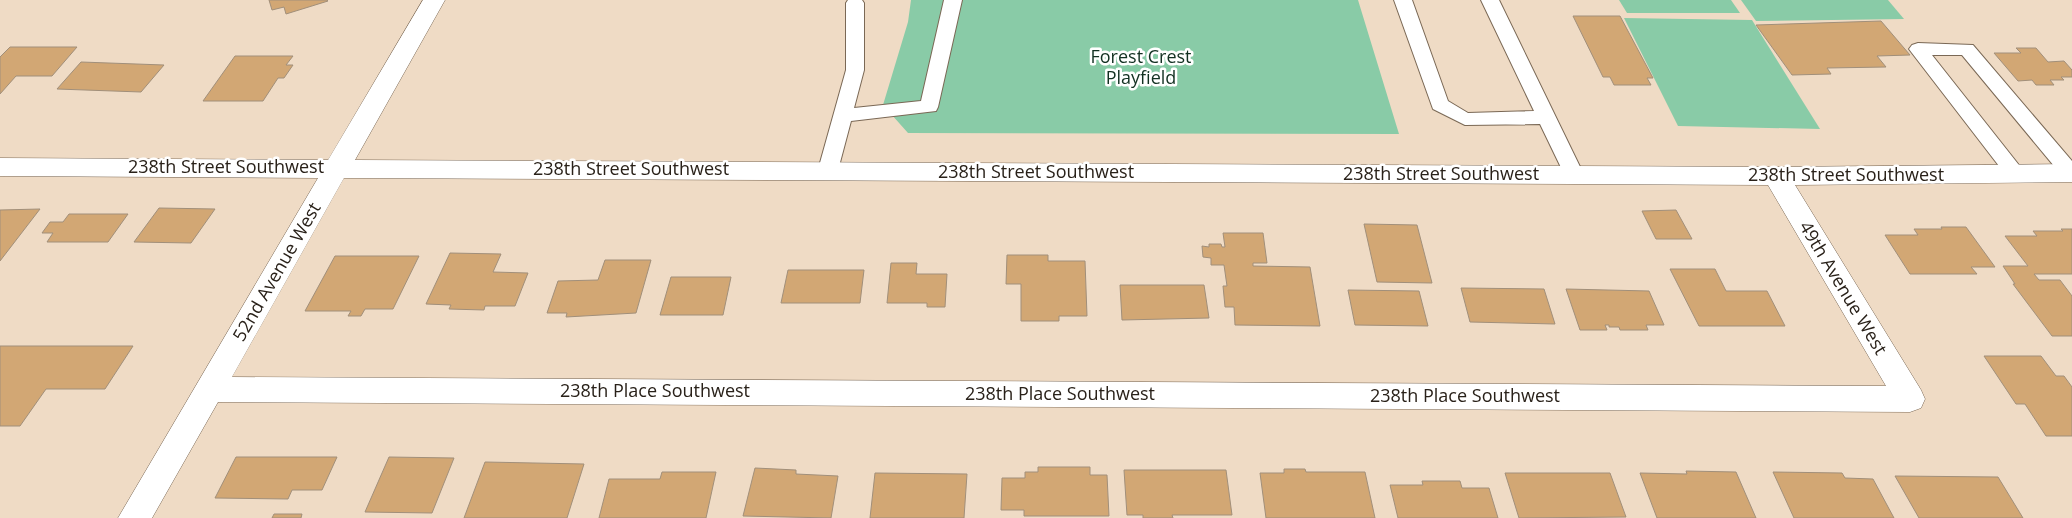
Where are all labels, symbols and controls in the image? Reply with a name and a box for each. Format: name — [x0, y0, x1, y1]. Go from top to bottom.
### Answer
park label: Forest Crest Playfield — [1090, 44, 1192, 89]
street label: 238th Street Southwest — [128, 154, 324, 178]
street label: 238th Street Southwest — [533, 156, 729, 180]
street label: 238th Street Southwest — [938, 159, 1134, 183]
street label: 238th Street Southwest — [1343, 161, 1539, 185]
street label: 238th Street Southwest — [1748, 162, 1944, 186]
street label: 52nd Avenue West — [227, 198, 326, 345]
street label: 49th Avenue West — [1794, 216, 1893, 359]
street label: 238th Place Southwest — [560, 378, 750, 402]
street label: 238th Place Southwest — [965, 381, 1155, 405]
street label: 238th Place Southwest — [1370, 383, 1560, 407]

